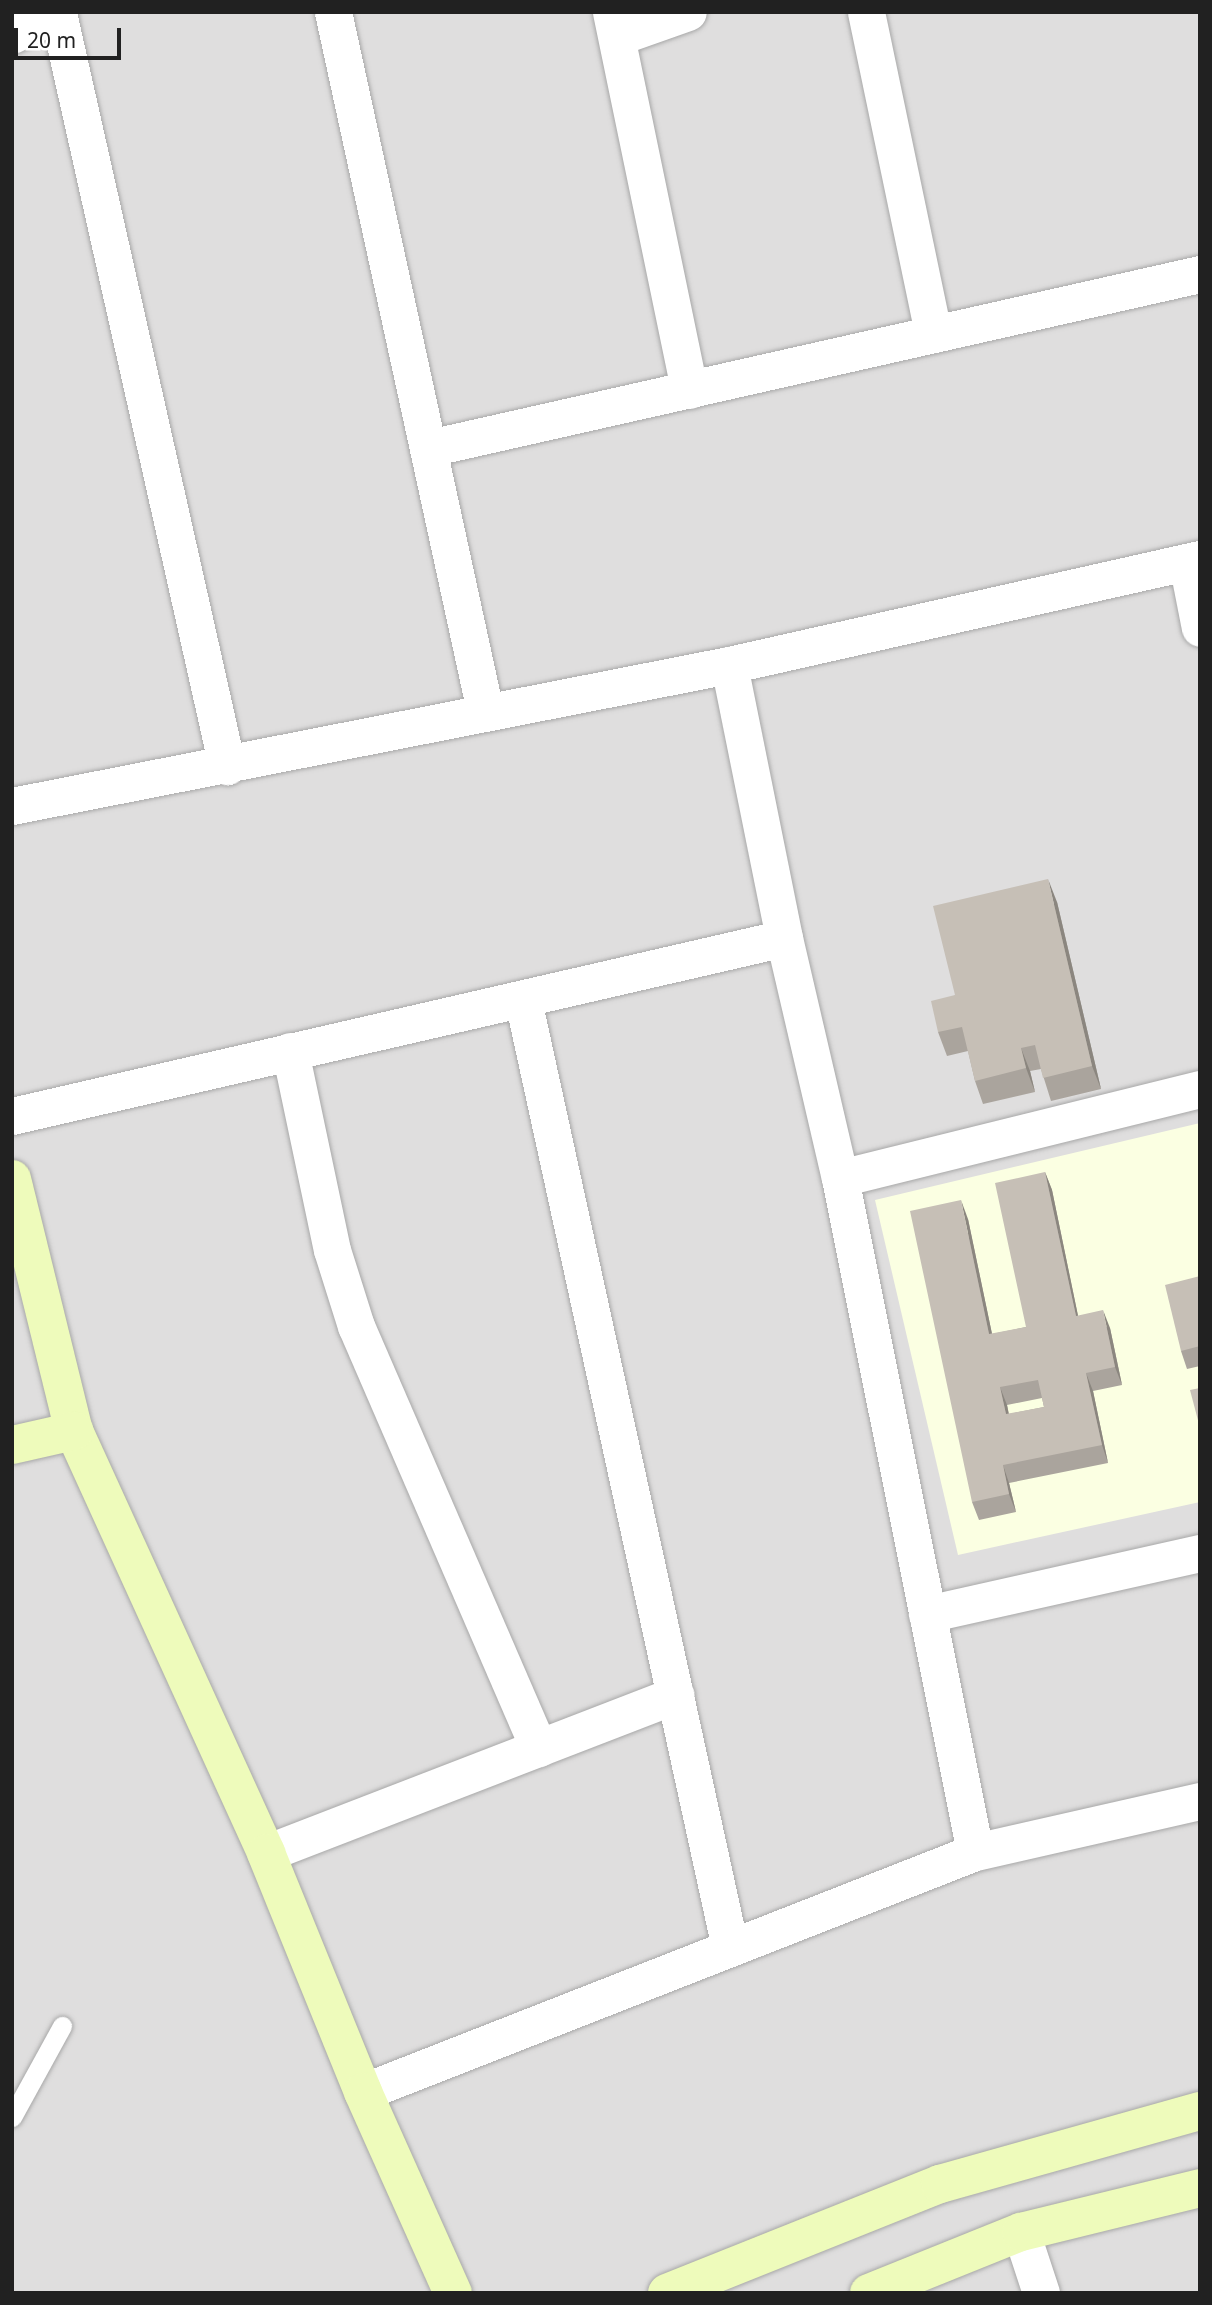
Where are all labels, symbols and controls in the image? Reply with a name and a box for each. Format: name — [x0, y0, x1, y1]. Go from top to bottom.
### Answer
scale bar — [18, 14, 124, 58]
text: 20 m — [27, 26, 76, 54]

